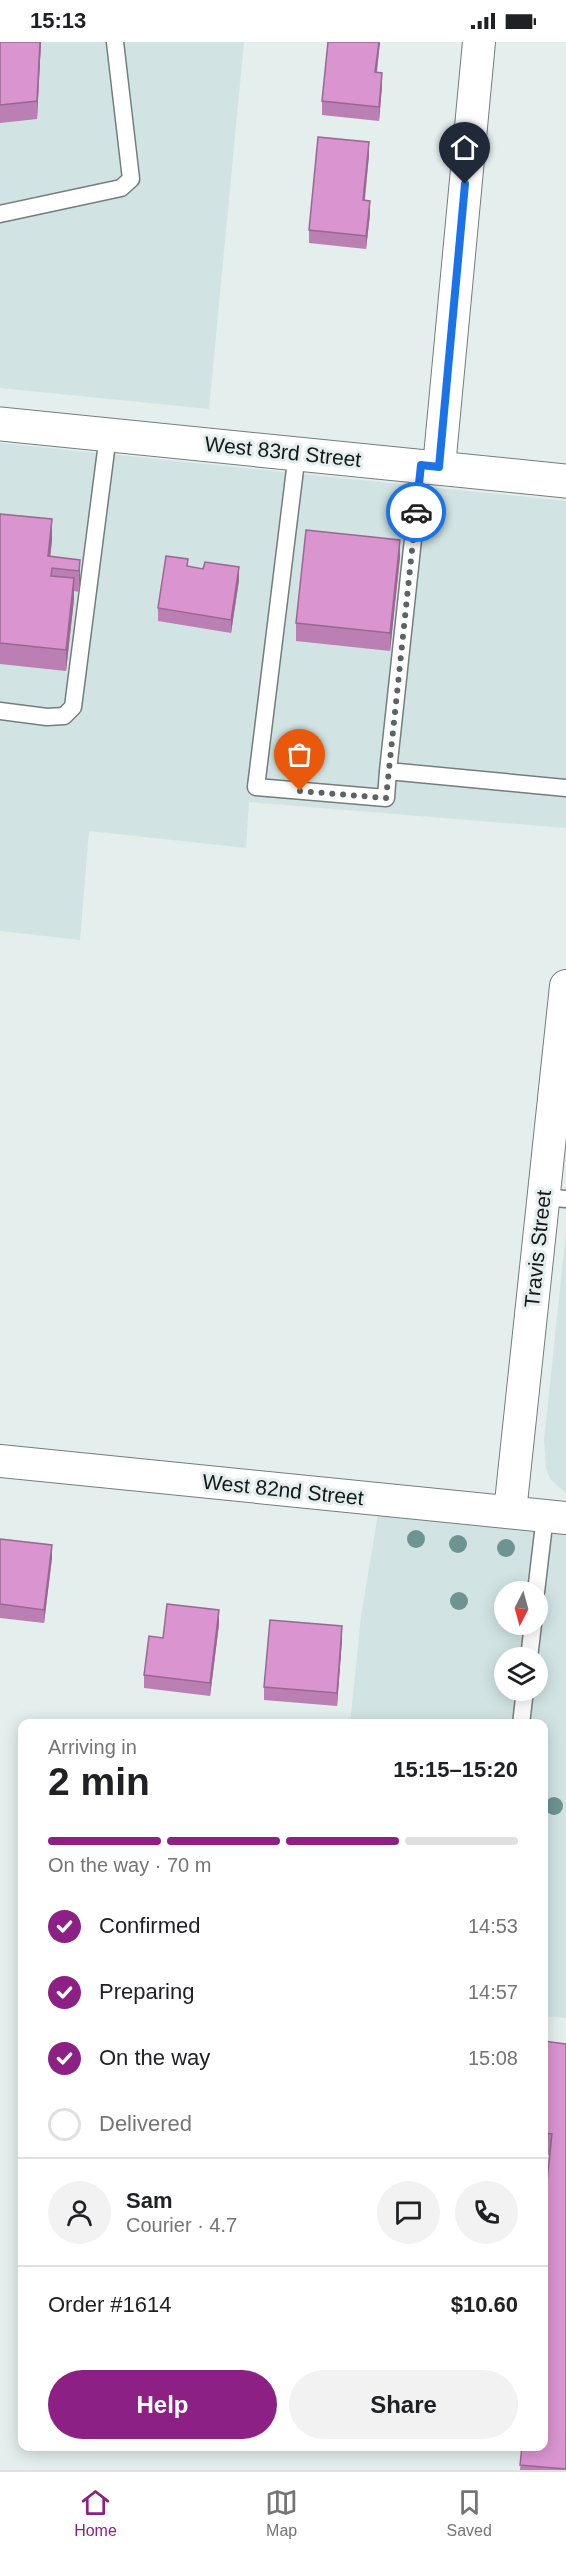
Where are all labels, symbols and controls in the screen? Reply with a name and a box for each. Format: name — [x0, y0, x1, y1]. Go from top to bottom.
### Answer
text: 15:13 — [30, 8, 86, 33]
pin — [439, 122, 490, 184]
icon: home — [448, 131, 481, 164]
street label: West 83rd Street — [204, 432, 363, 471]
courier — [386, 482, 446, 542]
icon: car — [400, 496, 433, 529]
pin — [274, 729, 325, 791]
icon: bag — [283, 738, 316, 771]
street label: Travis Street — [520, 1189, 555, 1309]
street label: West 82nd Street — [201, 1470, 365, 1509]
north arrow — [494, 1581, 548, 1635]
map controls — [494, 1581, 548, 1701]
button: layers — [494, 1647, 548, 1701]
text: Arriving in — [48, 1736, 137, 1758]
text: 15:15–15:20 — [393, 1757, 518, 1782]
text: 2 min — [48, 1760, 150, 1803]
text: On the way · 70 m — [48, 1854, 211, 1876]
icon: check — [48, 1910, 81, 1943]
text: Confirmed — [99, 1913, 200, 1938]
text: 14:53 — [468, 1915, 518, 1937]
icon: check — [48, 1976, 81, 2009]
text: Preparing — [99, 1979, 194, 2004]
text: 14:57 — [468, 1981, 518, 2003]
icon: check — [48, 2042, 81, 2075]
text: On the way — [99, 2045, 210, 2070]
text: 15:08 — [468, 2047, 518, 2069]
text: Delivered — [99, 2111, 192, 2136]
button: person — [48, 2181, 111, 2244]
button: chat — [377, 2181, 440, 2244]
button: phone — [455, 2181, 518, 2244]
text: Sam — [126, 2188, 172, 2213]
text: Courier · 4.7 — [126, 2214, 237, 2236]
text: Order #1614 — [48, 2292, 172, 2317]
text: $10.60 — [451, 2292, 518, 2317]
button: Help — [48, 2370, 277, 2439]
button: Share — [289, 2370, 518, 2439]
tab: Home — [74, 2486, 117, 2540]
tab: Map — [265, 2486, 298, 2540]
tab: Saved — [446, 2486, 492, 2540]

